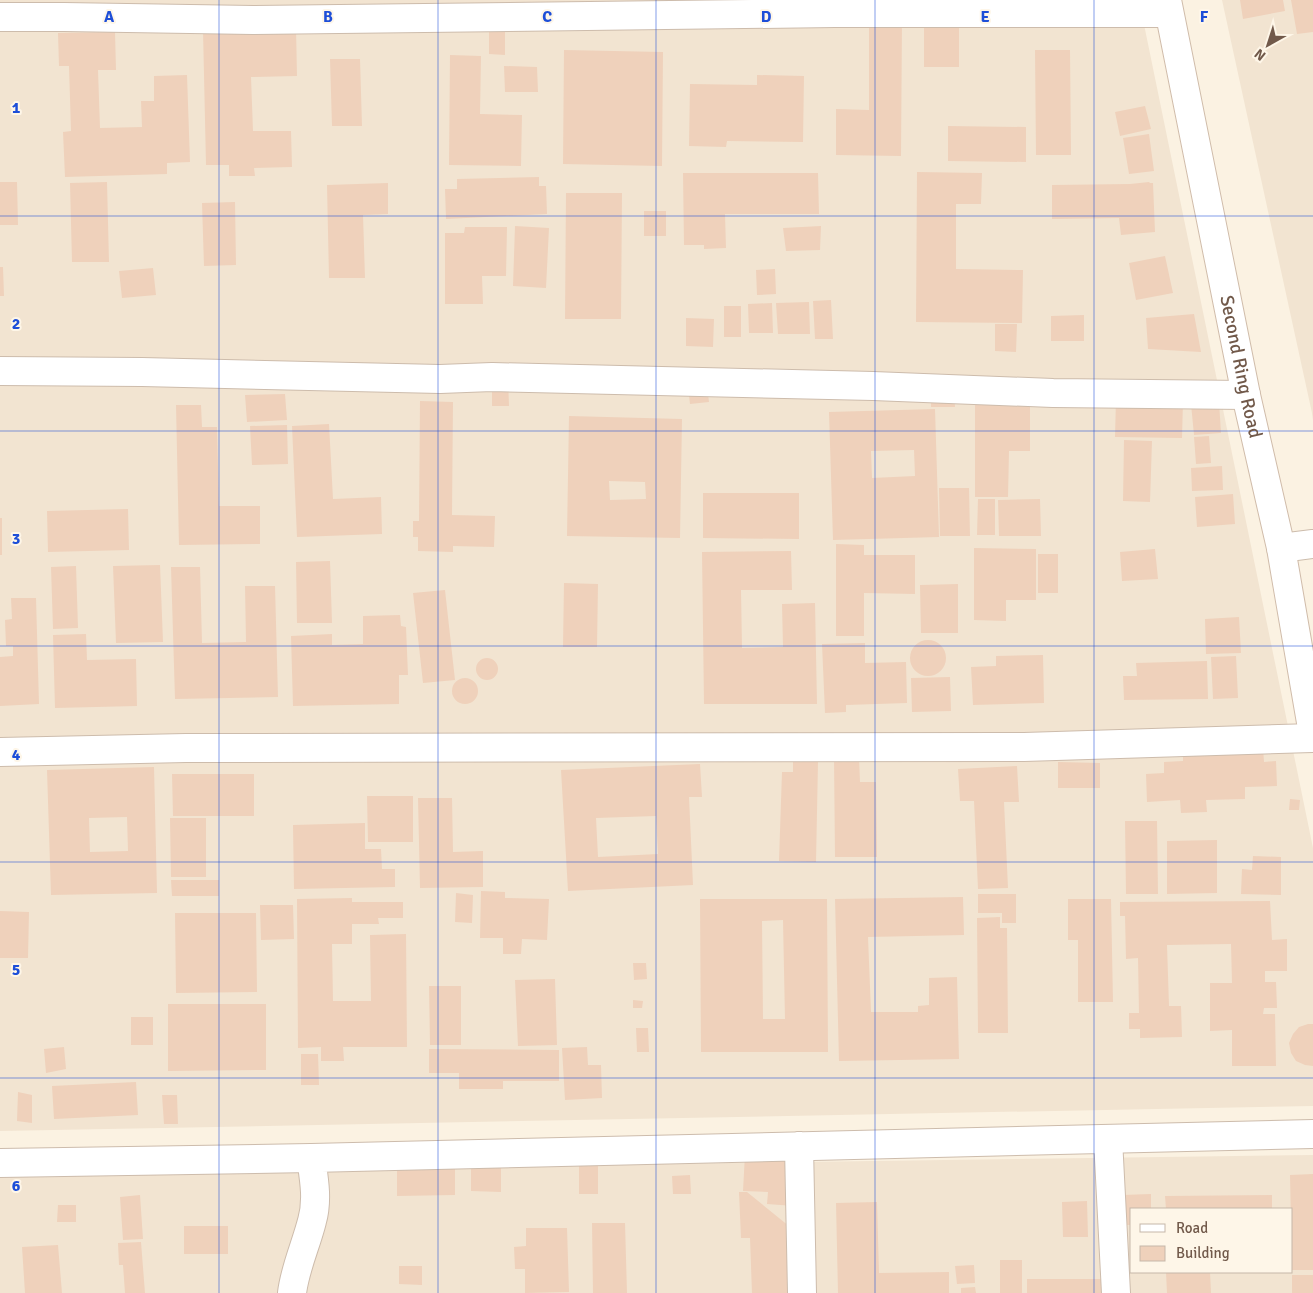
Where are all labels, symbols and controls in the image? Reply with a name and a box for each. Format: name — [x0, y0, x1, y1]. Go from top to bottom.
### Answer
text: A — [104, 7, 115, 27]
text: B — [323, 7, 333, 27]
text: C — [542, 7, 552, 27]
text: D — [761, 7, 772, 27]
text: E — [980, 7, 990, 27]
text: F — [1200, 7, 1209, 27]
north arrow — [1243, 20, 1293, 70]
text: N — [1251, 45, 1269, 64]
text: 1 — [12, 98, 21, 118]
street label: Second Ring Road — [1214, 293, 1267, 440]
text: 2 — [12, 314, 20, 334]
text: 3 — [12, 529, 20, 549]
text: 4 — [12, 745, 21, 765]
text: 5 — [12, 960, 20, 980]
text: 6 — [12, 1176, 21, 1196]
legend — [1130, 1208, 1293, 1273]
text: Road — [1176, 1219, 1208, 1237]
text: Building — [1176, 1244, 1230, 1262]

